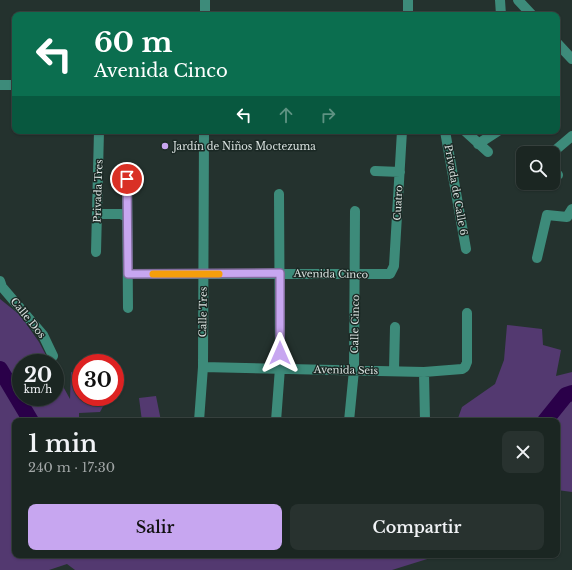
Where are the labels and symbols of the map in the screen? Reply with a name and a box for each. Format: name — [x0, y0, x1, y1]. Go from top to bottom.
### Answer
place label: Jardín de Niños Moctezuma — [171, 140, 316, 153]
marker: Jardín de Niños Moctezuma — [160, 141, 170, 151]
street label: Privada de Calle 6 — [442, 144, 470, 236]
street label: Privada Tres — [90, 159, 106, 223]
pin — [110, 162, 144, 196]
street label: Cuatro — [391, 185, 405, 221]
street label: Avenida Cinco — [293, 267, 369, 281]
street label: Calle Tres — [196, 286, 210, 337]
street label: Calle Cinco — [348, 294, 362, 354]
street label: Calle Dos — [8, 295, 49, 341]
position arrow — [259, 332, 301, 374]
speed limit sign: 30 — [72, 354, 124, 406]
street label: Avenida Seis — [313, 363, 379, 377]

